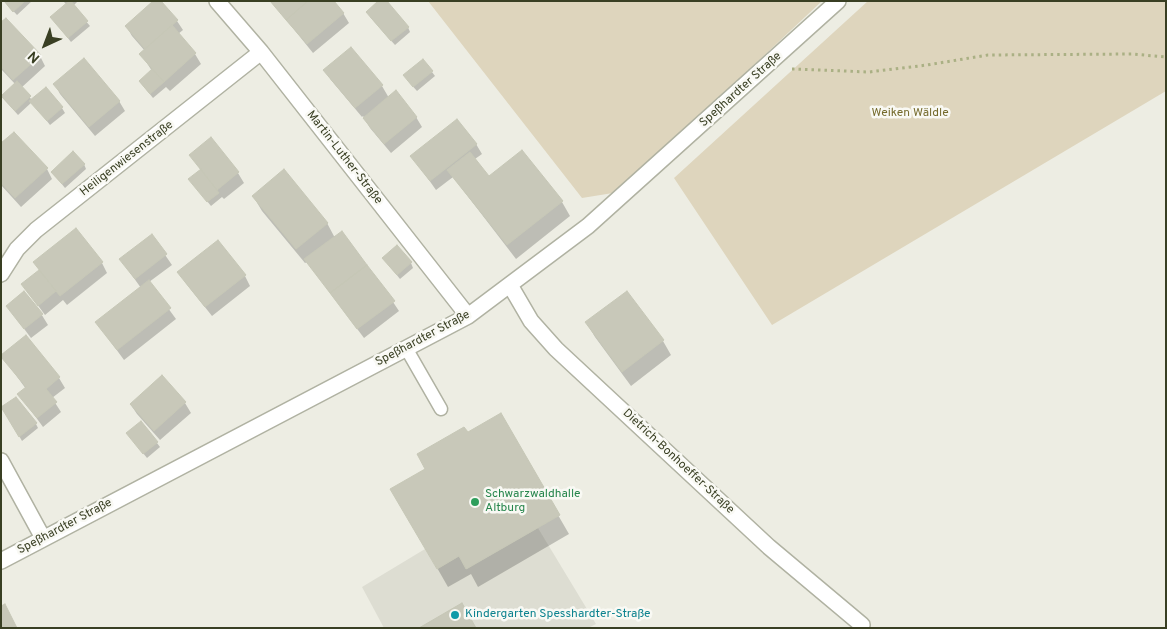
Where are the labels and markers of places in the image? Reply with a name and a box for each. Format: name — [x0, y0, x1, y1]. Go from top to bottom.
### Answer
place label: Schwarzwaldhalle Altburg — [485, 488, 581, 516]
marker: Schwarzwaldhalle Altburg — [469, 496, 481, 508]
place label: Kindergarten Spesshardter-Straße — [465, 608, 650, 622]
marker: Kindergarten Spesshardter-Straße — [449, 609, 461, 621]

